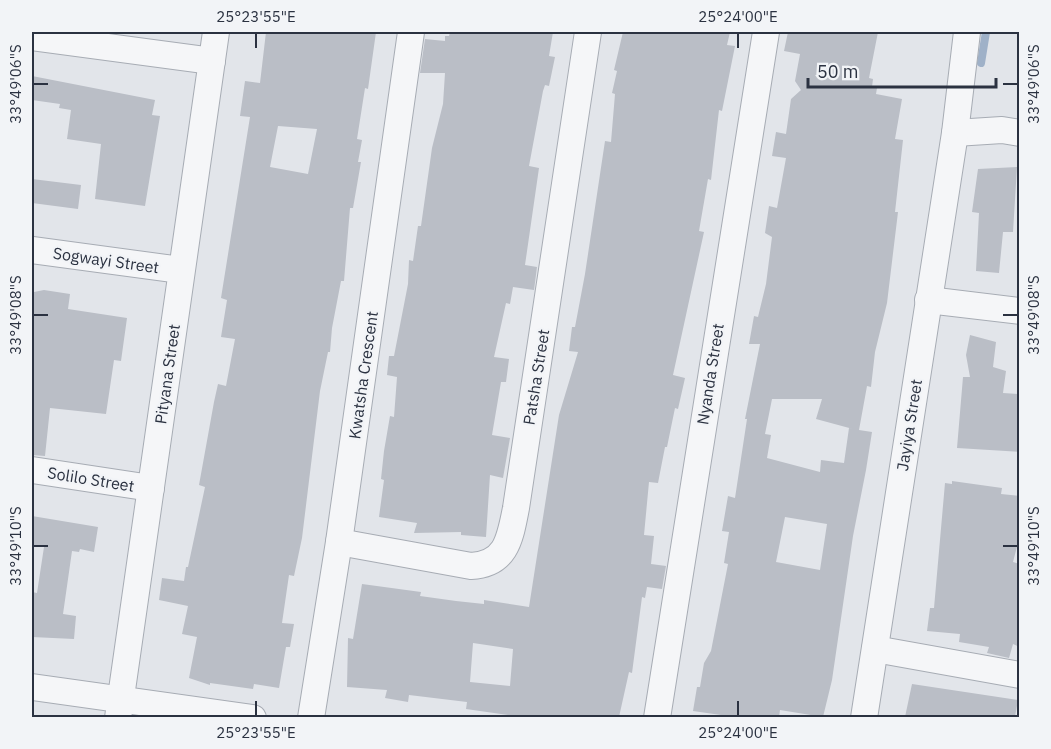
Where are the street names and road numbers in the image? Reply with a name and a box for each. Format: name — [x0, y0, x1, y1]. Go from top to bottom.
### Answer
street label: Sogwayi Street — [52, 243, 160, 277]
street label: Kwatsha Crescent — [344, 310, 382, 440]
street label: Nyanda Street — [692, 322, 728, 426]
street label: Pityana Street — [150, 323, 184, 425]
street label: Patsha Street — [519, 328, 553, 426]
street label: Jayiya Street — [892, 378, 926, 472]
street label: Solilo Street — [46, 462, 136, 496]

